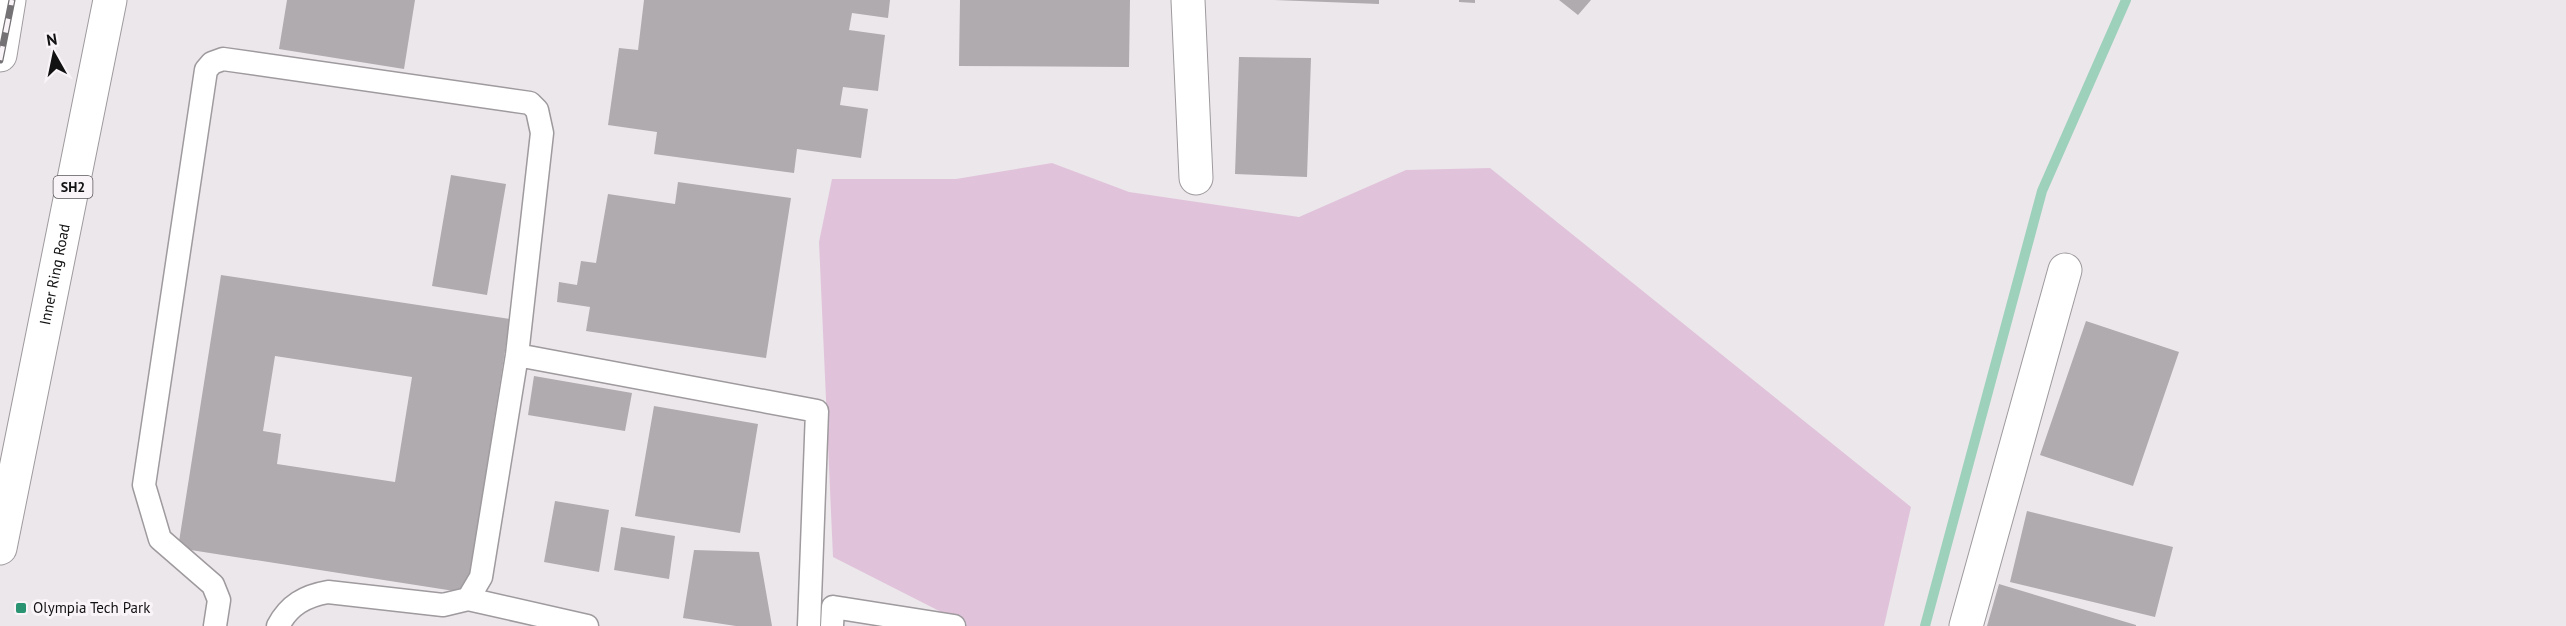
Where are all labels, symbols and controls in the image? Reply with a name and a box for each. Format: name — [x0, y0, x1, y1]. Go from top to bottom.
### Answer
north arrow — [24, 24, 84, 84]
text: N — [45, 28, 58, 50]
road number: SH2 — [54, 176, 92, 198]
street label: Inner Ring Road — [35, 222, 74, 327]
place label: Olympia Tech Park — [33, 598, 151, 617]
marker: Olympia Tech Park — [14, 601, 28, 615]

